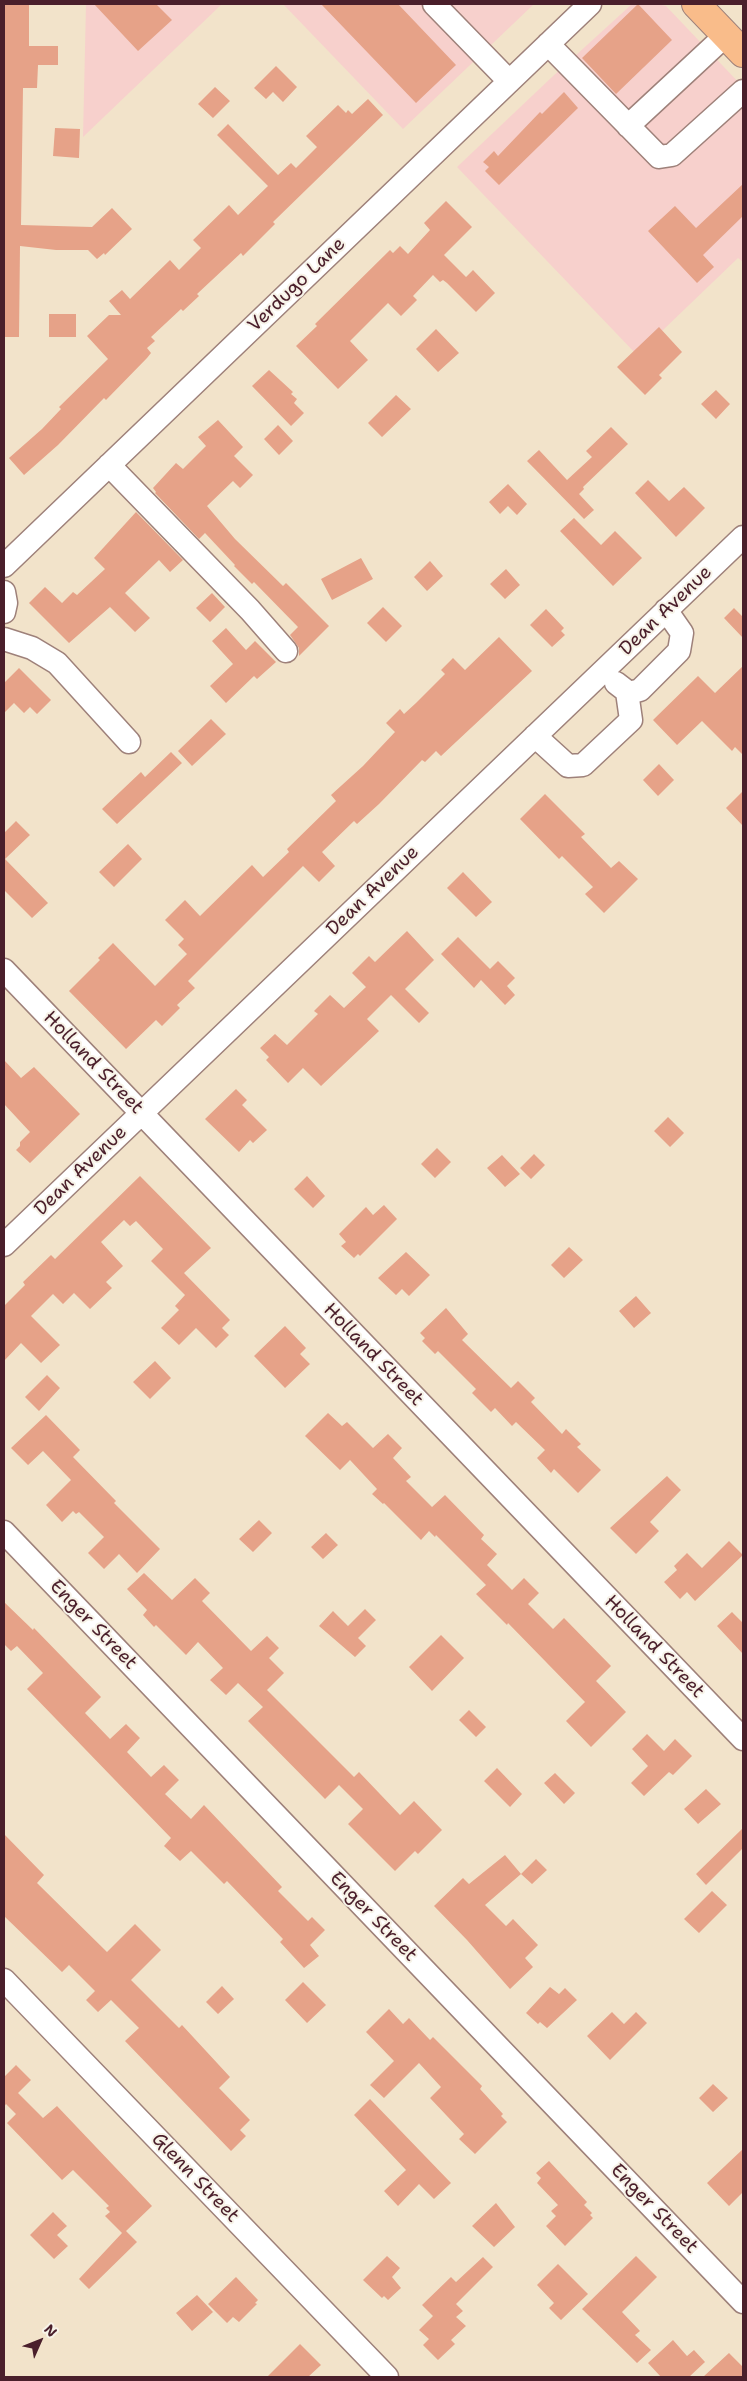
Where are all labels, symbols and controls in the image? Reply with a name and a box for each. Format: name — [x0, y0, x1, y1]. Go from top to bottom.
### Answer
street label: Verdugo Lane — [244, 233, 350, 337]
street label: Dean Avenue — [615, 561, 717, 661]
street label: Dean Avenue — [322, 841, 424, 941]
street label: Holland Street — [38, 1007, 148, 1119]
street label: Dean Avenue — [30, 1121, 132, 1221]
street label: Holland Street — [318, 1299, 428, 1411]
street label: Enger Street — [44, 1575, 142, 1675]
street label: Holland Street — [599, 1591, 709, 1703]
street label: Enger Street — [324, 1867, 422, 1967]
street label: Glenn Street — [146, 2128, 244, 2228]
street label: Enger Street — [605, 2159, 703, 2259]
north arrow — [15, 2316, 65, 2366]
text: N — [40, 2320, 61, 2341]

